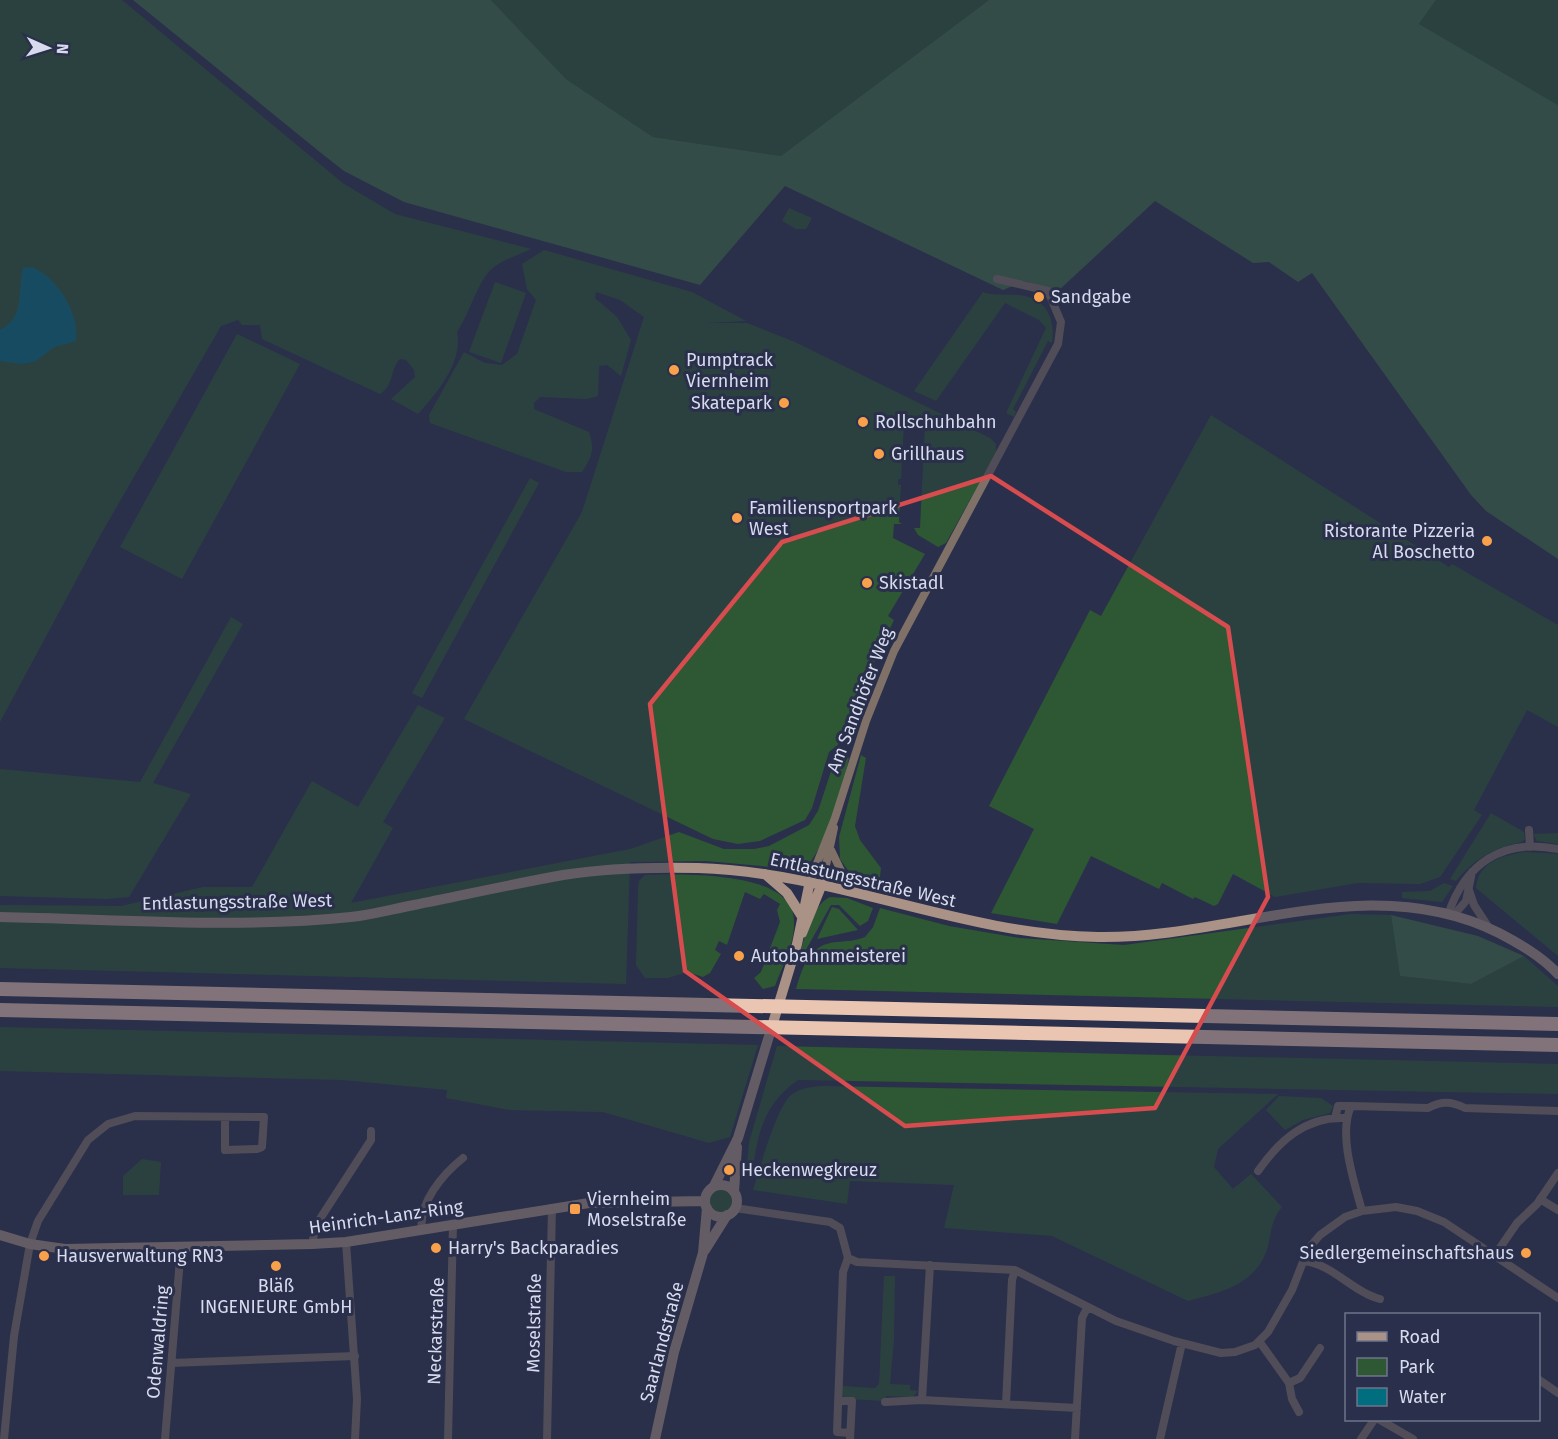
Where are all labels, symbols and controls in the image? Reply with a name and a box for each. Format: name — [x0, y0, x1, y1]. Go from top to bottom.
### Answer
north arrow — [18, 18, 78, 78]
text: N — [53, 43, 72, 55]
place label: Sandgabe — [1051, 286, 1131, 308]
marker: Sandgabe — [1032, 290, 1046, 304]
place label: Pumptrack Viernheim — [686, 349, 774, 392]
marker: Pumptrack Viernheim — [667, 363, 681, 377]
place label: Skatepark — [691, 392, 773, 414]
marker: Skatepark — [777, 396, 791, 410]
place label: Rollschuhbahn — [875, 411, 997, 433]
marker: Rollschuhbahn — [856, 415, 870, 429]
place label: Grillhaus — [891, 443, 964, 465]
marker: Grillhaus — [872, 447, 886, 461]
place label: Familiensportpark West — [749, 497, 898, 540]
marker: Familiensportpark West — [730, 511, 744, 525]
place label: Ristorante Pizzeria Al Boschetto — [1324, 520, 1475, 563]
marker: Ristorante Pizzeria Al Boschetto — [1480, 534, 1494, 548]
place label: Skistadl — [879, 572, 944, 594]
marker: Skistadl — [860, 576, 874, 590]
street label: Am Sandhöfer Weg — [822, 624, 898, 776]
street label: Entlastungsstraße West — [768, 848, 959, 912]
street label: Entlastungsstraße West — [142, 889, 333, 915]
place label: Autobahnmeisterei — [751, 945, 906, 967]
marker: Autobahnmeisterei — [732, 949, 746, 963]
place label: Heckenwegkreuz — [741, 1159, 877, 1181]
marker: Heckenwegkreuz — [722, 1163, 736, 1177]
place label: Viernheim Moselstraße — [587, 1188, 687, 1231]
street label: Heinrich-Lanz-Ring — [307, 1195, 465, 1239]
marker: Viernheim Moselstraße — [568, 1202, 582, 1216]
place label: Harry's Backparadies — [448, 1237, 619, 1259]
marker: Harry's Backparadies — [429, 1241, 443, 1255]
place label: Siedlergemeinschaftshaus — [1300, 1242, 1514, 1264]
place label: Hausverwaltung RN3 — [56, 1245, 224, 1267]
marker: Siedlergemeinschaftshaus — [1519, 1246, 1533, 1260]
marker: Hausverwaltung RN3 — [37, 1249, 51, 1263]
marker: Bläß INGENIEURE GmbH — [269, 1259, 283, 1273]
street label: Moselstraße — [522, 1273, 546, 1373]
place label: Bläß INGENIEURE GmbH — [200, 1275, 352, 1318]
street label: Neckarstraße — [423, 1277, 449, 1385]
street label: Saarlandstraße — [635, 1279, 689, 1405]
street label: Odenwaldring — [142, 1284, 174, 1400]
legend — [1345, 1313, 1540, 1421]
text: Road — [1399, 1326, 1441, 1348]
text: Park — [1399, 1356, 1435, 1378]
text: Water — [1399, 1386, 1446, 1408]

